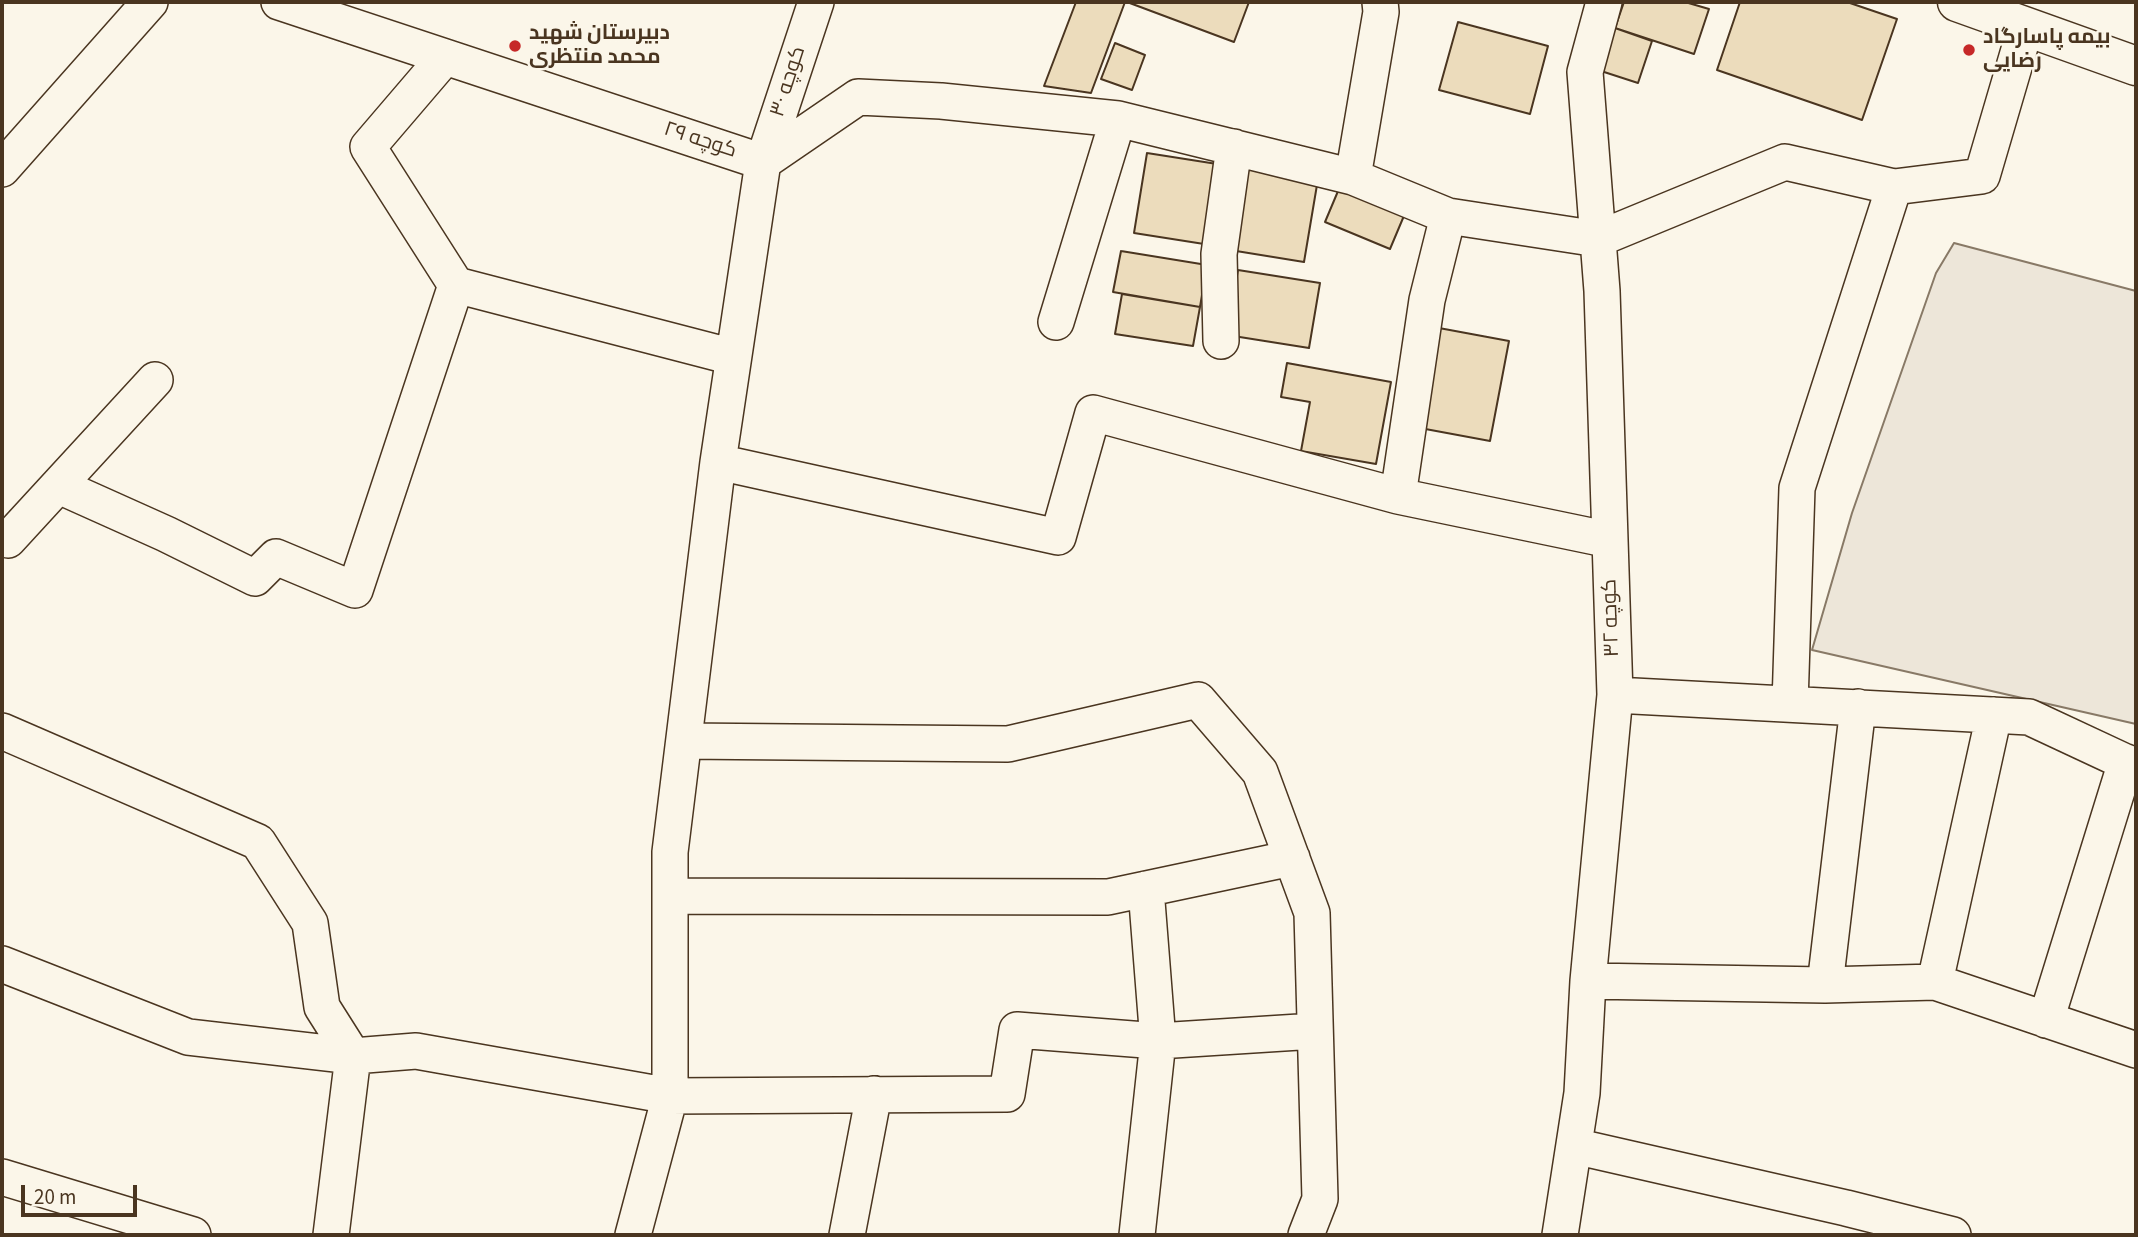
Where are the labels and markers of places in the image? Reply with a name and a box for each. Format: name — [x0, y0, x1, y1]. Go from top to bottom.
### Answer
place label: دبیرستان شهید محمد منتظری — [529, 21, 670, 71]
place label: بیمه پاسارگاد رضایی — [1983, 25, 2111, 75]
marker: دبیرستان شهید محمد منتظری — [507, 38, 523, 54]
marker: بیمه پاسارگاد رضایی — [1961, 42, 1977, 58]

